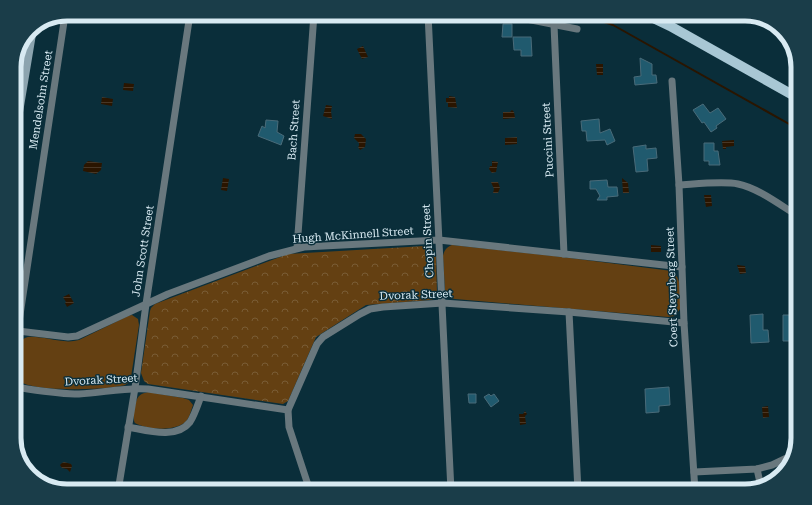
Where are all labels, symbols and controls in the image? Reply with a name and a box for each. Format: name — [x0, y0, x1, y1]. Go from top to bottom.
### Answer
street label: Mendelsohn Street — [27, 49, 55, 151]
street label: Bach Street — [285, 99, 303, 161]
street label: Puccini Street — [540, 102, 556, 178]
street label: John Scott Street — [129, 204, 157, 298]
street label: Chopin Street — [420, 204, 436, 278]
street label: Hugh McKinnell Street — [292, 224, 414, 246]
street label: Coert Steynberg Street — [663, 227, 681, 347]
street label: Dvorak Street — [379, 287, 453, 303]
street label: Dvorak Street — [64, 372, 138, 388]

